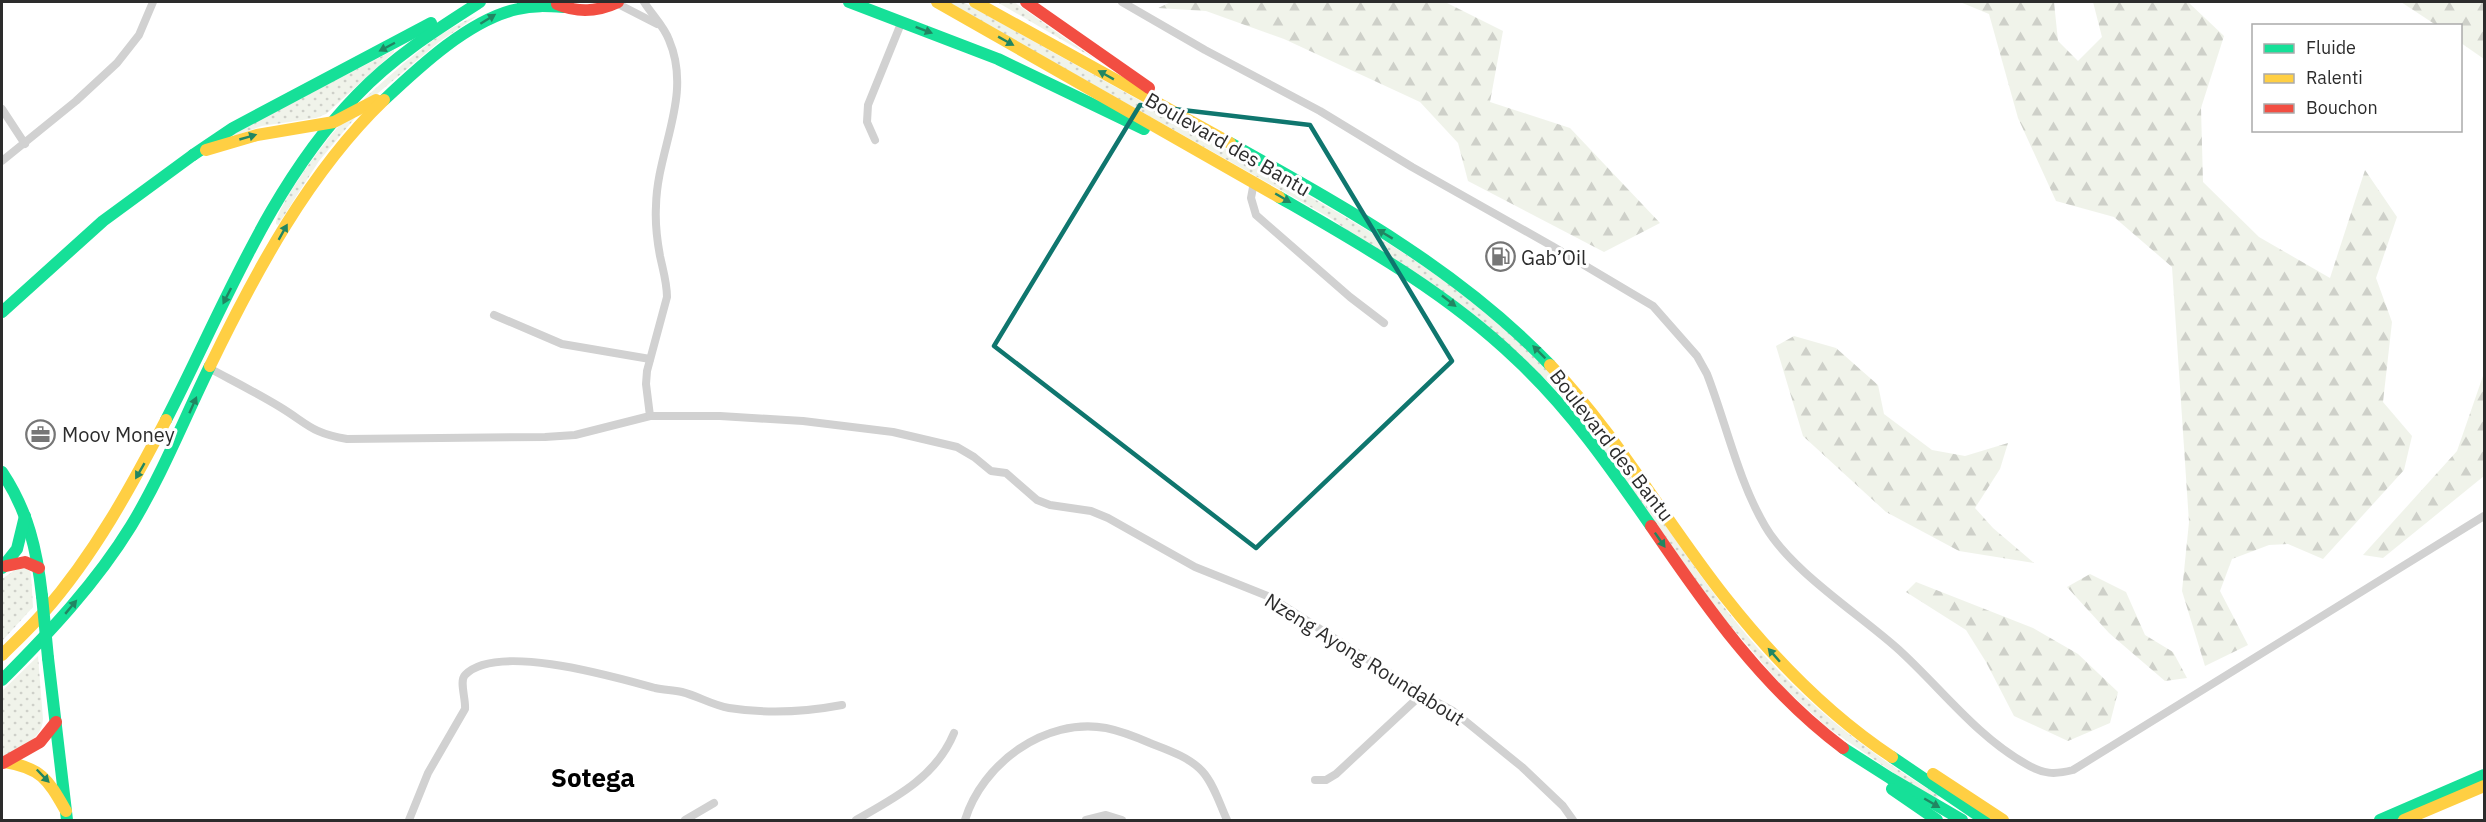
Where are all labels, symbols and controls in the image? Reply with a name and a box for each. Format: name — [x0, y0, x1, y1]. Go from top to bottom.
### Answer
one-way arrow — [480, 14, 496, 25]
legend — [2252, 24, 2462, 132]
one-way arrow — [915, 25, 933, 35]
one-way arrow — [998, 35, 1014, 46]
text: Fluide — [2306, 36, 2356, 59]
one-way arrow — [378, 42, 395, 52]
text: Ralenti — [2306, 66, 2363, 89]
one-way arrow — [1097, 70, 1114, 80]
street label: Boulevard des Bantu — [1141, 86, 1315, 202]
text: Bouchon — [2306, 96, 2378, 119]
one-way arrow — [239, 132, 257, 141]
one-way arrow — [1275, 193, 1292, 203]
one-way arrow — [278, 223, 288, 240]
one-way arrow — [1377, 228, 1393, 239]
fuel station icon: Gab’Oil — [1484, 241, 1516, 273]
place label: Gab’Oil — [1521, 244, 1586, 271]
one-way arrow — [223, 287, 233, 305]
one-way arrow — [1441, 294, 1456, 306]
one-way arrow — [1532, 345, 1546, 360]
street label: Boulevard des Bantu — [1544, 363, 1680, 527]
one-way arrow — [188, 396, 197, 413]
office icon: Moov Money — [25, 418, 57, 450]
place label: Moov Money — [62, 421, 175, 448]
one-way arrow — [136, 462, 146, 479]
one-way arrow — [1654, 531, 1666, 547]
street label: Nzeng Ayong Roundabout — [1260, 586, 1470, 732]
one-way arrow — [64, 600, 77, 615]
one-way arrow — [1767, 648, 1781, 663]
district label: Sotega — [551, 760, 635, 794]
one-way arrow — [36, 769, 50, 783]
one-way arrow — [1924, 798, 1941, 808]

